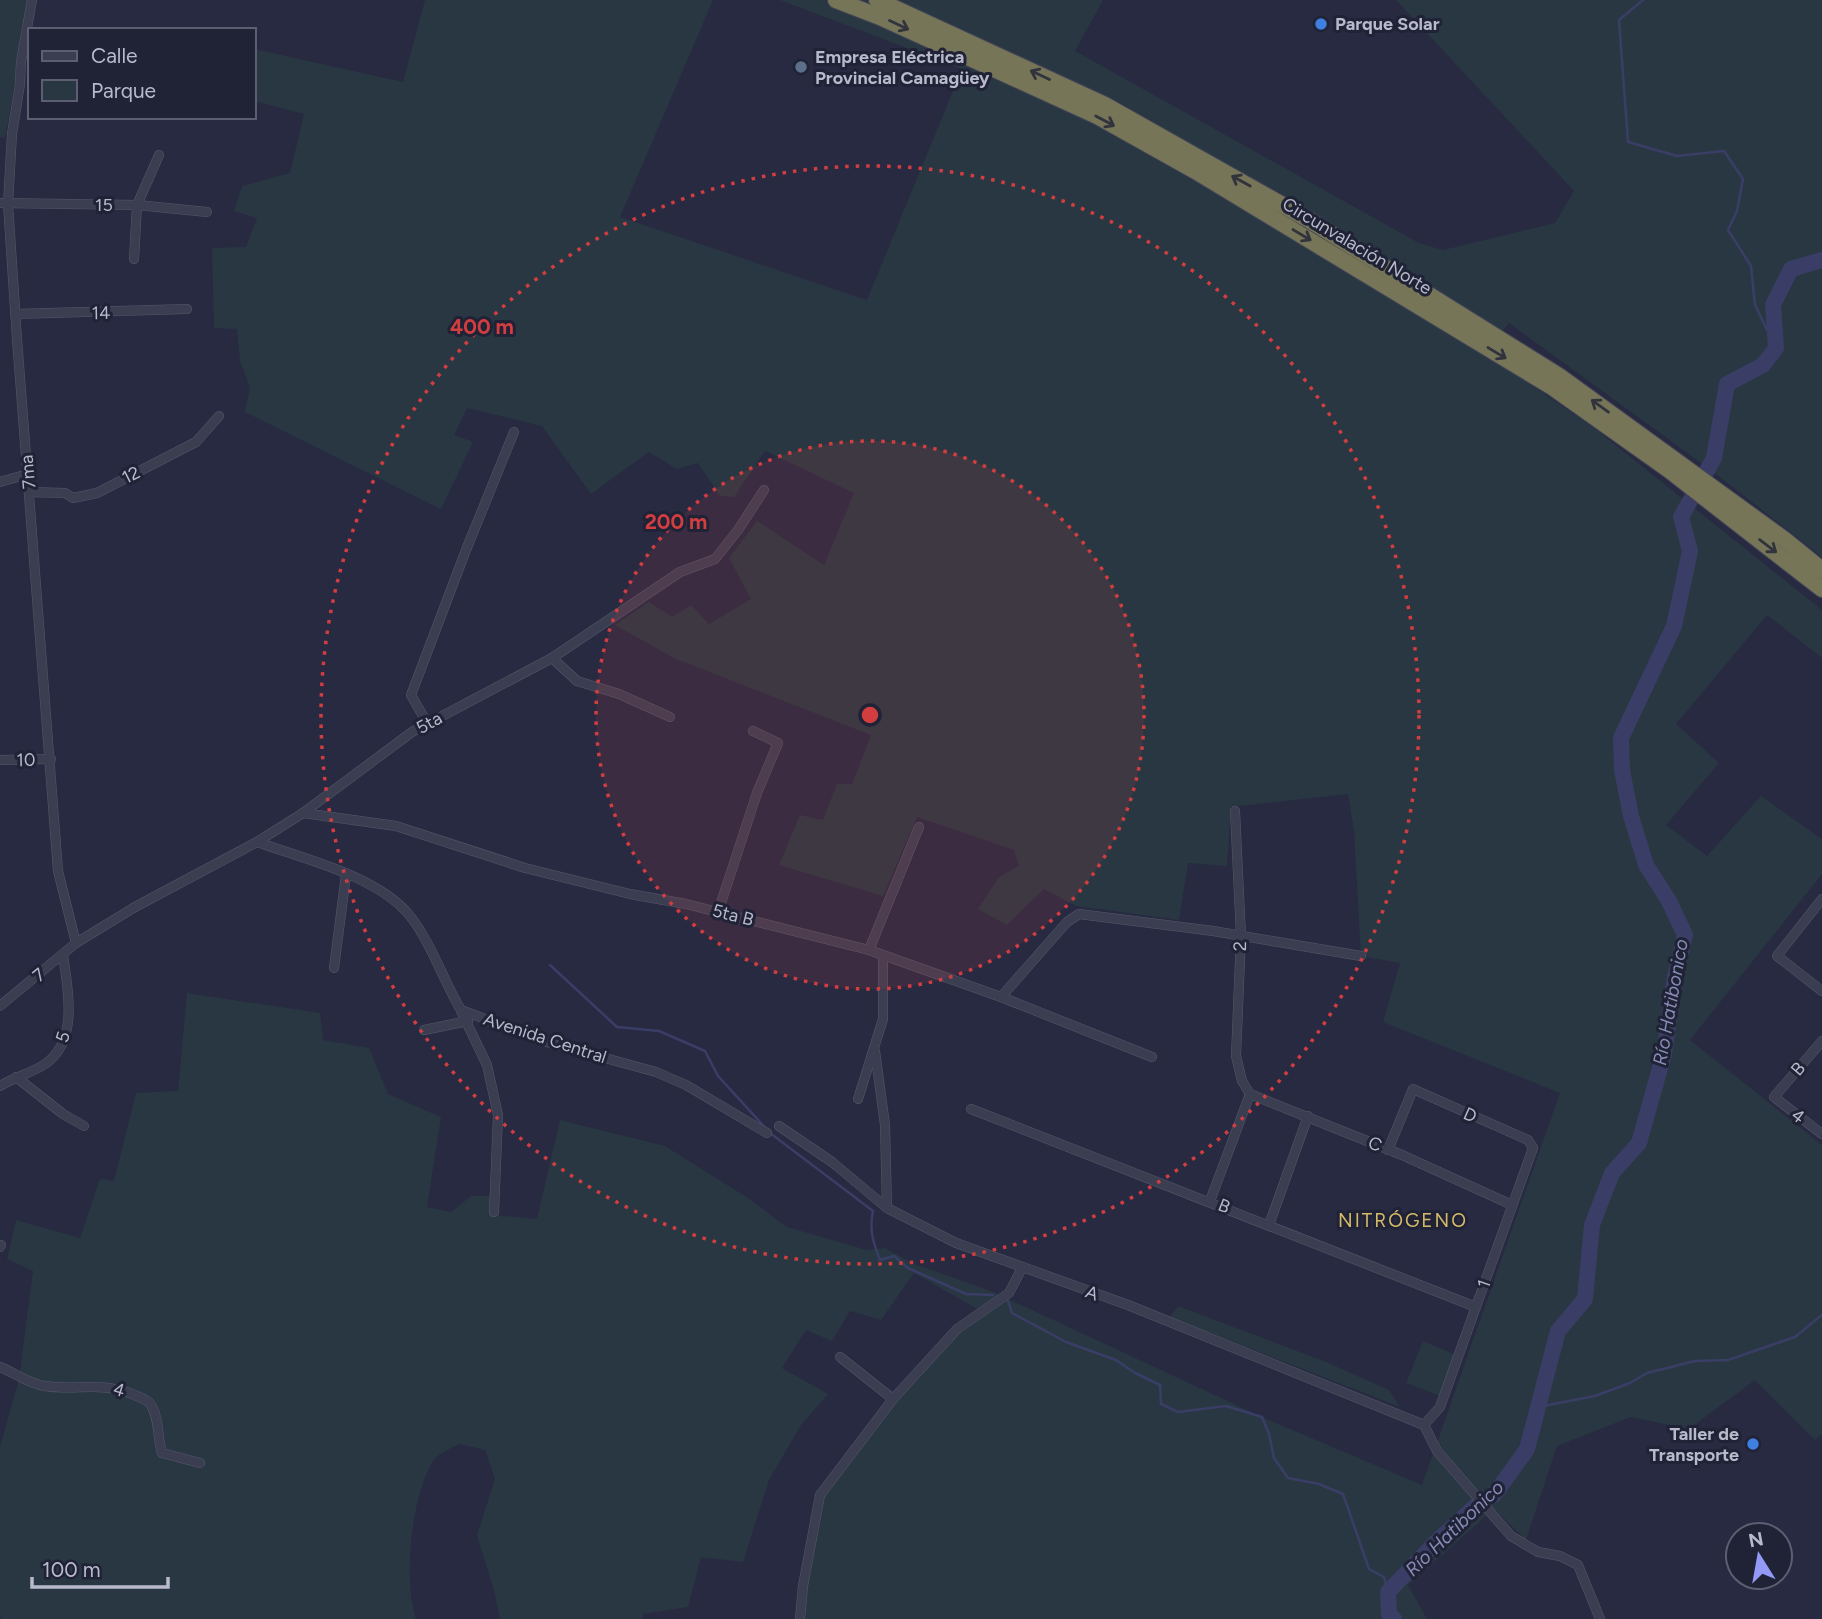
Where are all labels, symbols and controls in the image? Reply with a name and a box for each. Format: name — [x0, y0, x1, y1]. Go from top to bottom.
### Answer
place label: Parque Solar — [1335, 13, 1440, 35]
marker: Parque Solar — [1313, 16, 1329, 32]
one-way arrow — [888, 19, 909, 33]
legend — [28, 28, 256, 119]
text: Calle — [91, 43, 138, 68]
place label: Empresa Eléctrica Provincial Camagüey — [815, 46, 990, 89]
marker: Empresa Eléctrica Provincial Camagüey — [793, 59, 809, 75]
one-way arrow — [1030, 68, 1051, 81]
text: Parque — [91, 78, 156, 103]
one-way arrow — [1094, 115, 1115, 128]
one-way arrow — [1231, 174, 1252, 187]
street label: Circunvalación Norte — [1278, 193, 1436, 299]
street label: 15 — [95, 194, 113, 216]
one-way arrow — [1291, 229, 1311, 243]
street label: 14 — [91, 302, 111, 324]
text: 400 m — [450, 314, 514, 339]
one-way arrow — [1486, 347, 1506, 361]
one-way arrow — [1591, 399, 1610, 413]
street label: 7ma — [16, 454, 40, 490]
street label: 12 — [118, 461, 144, 489]
text: 200 m — [645, 509, 707, 534]
one-way arrow — [1758, 538, 1776, 553]
centre of rings — [858, 703, 882, 727]
street label: 5ta — [412, 707, 446, 739]
street label: 10 — [16, 749, 36, 771]
street label: 5ta B — [710, 899, 756, 931]
water label: Río Hatibonico — [1648, 937, 1693, 1067]
street label: 2 — [1229, 941, 1251, 951]
street label: 7 — [28, 963, 50, 987]
street label: Avenida Central — [481, 1008, 609, 1068]
street label: 5 — [51, 1029, 75, 1045]
street label: B — [1786, 1058, 1810, 1080]
street label: D — [1460, 1102, 1480, 1128]
street label: 4 — [1787, 1104, 1809, 1128]
street label: C — [1365, 1131, 1385, 1157]
street label: B — [1215, 1194, 1233, 1218]
district label: NITRÓGENO — [1338, 1209, 1468, 1232]
street label: 1 — [1472, 1277, 1496, 1291]
street label: A — [1083, 1281, 1101, 1305]
street label: 4 — [110, 1378, 128, 1402]
place label: Taller de Transporte — [1649, 1423, 1739, 1466]
marker: Taller de Transporte — [1745, 1436, 1761, 1452]
water label: Río Hatibonico — [1400, 1476, 1508, 1581]
north arrow — [1724, 1521, 1794, 1591]
text: N — [1746, 1527, 1765, 1552]
scale bar — [32, 1546, 168, 1590]
text: 100 m — [42, 1557, 101, 1582]

